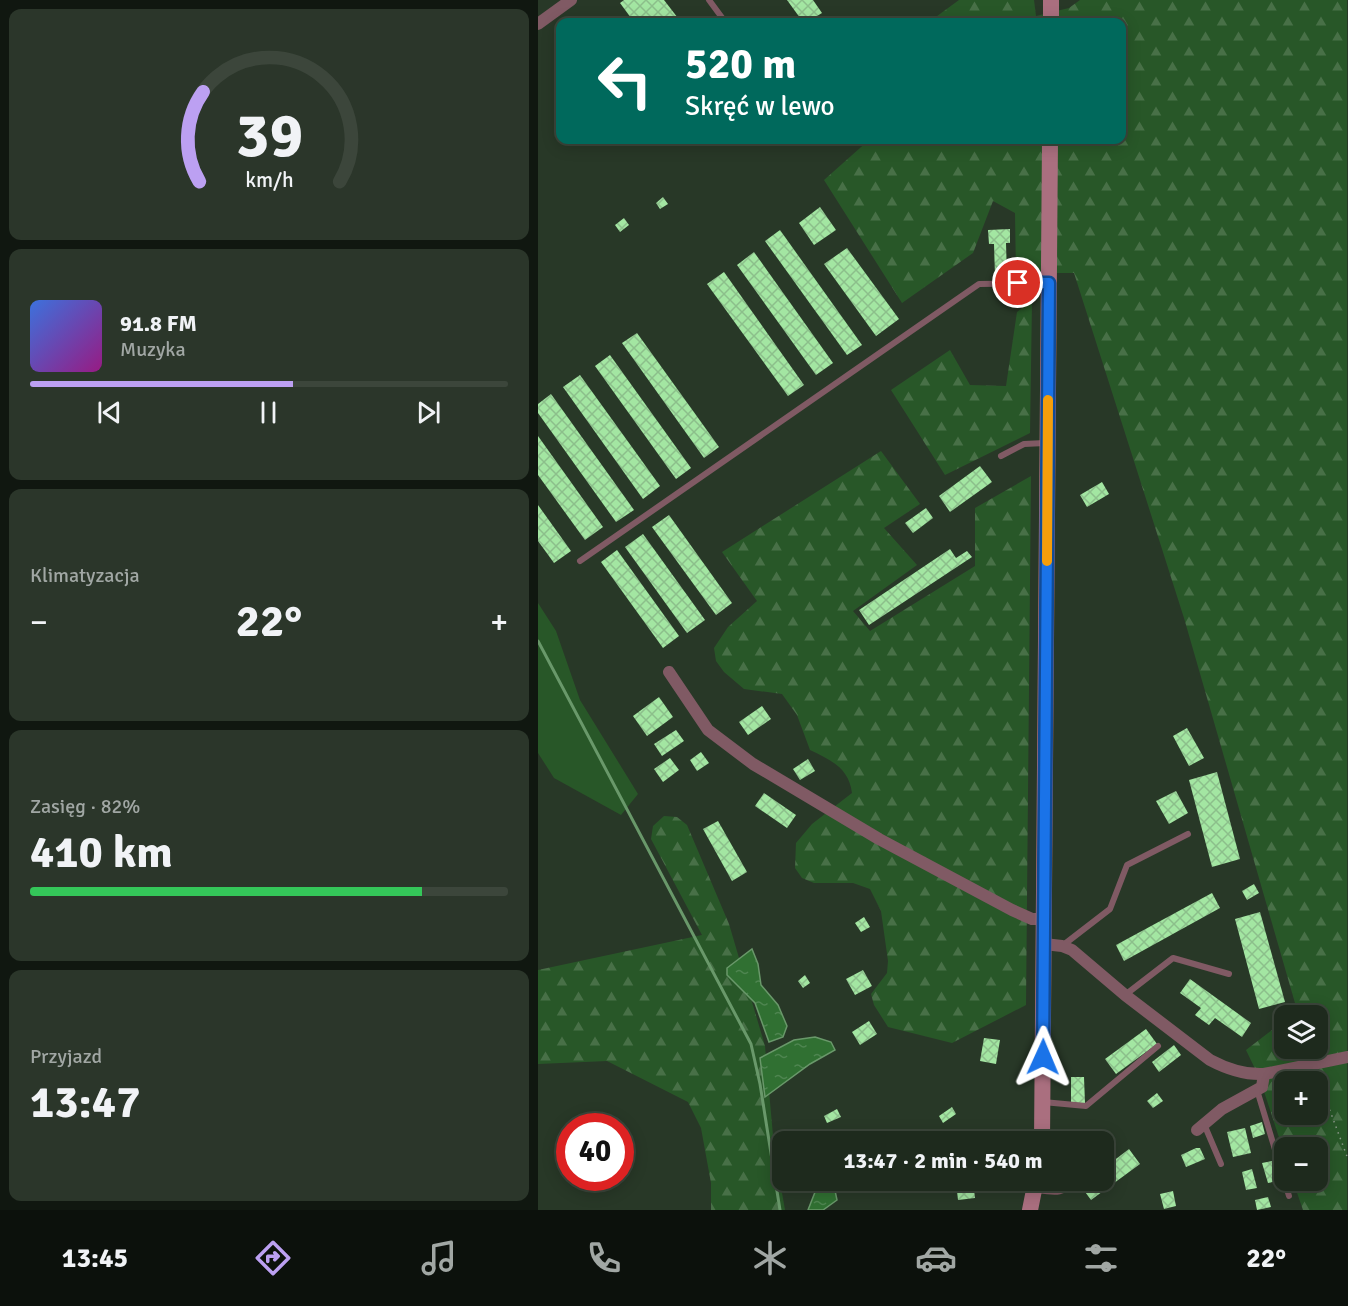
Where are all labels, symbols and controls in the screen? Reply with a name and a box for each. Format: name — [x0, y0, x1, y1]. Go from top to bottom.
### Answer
text: 520 m — [685, 39, 796, 90]
icon: left — [586, 42, 664, 120]
text: Skręć w lewo — [685, 90, 835, 123]
text: 39 — [235, 97, 303, 174]
text: km/h — [245, 167, 293, 193]
pin — [992, 257, 1043, 308]
icon: arrive — [1001, 266, 1034, 299]
text: 91.8 FM — [120, 310, 197, 337]
text: Muzyka — [120, 337, 186, 362]
icon: previous — [93, 396, 126, 429]
icon: pause — [252, 396, 285, 429]
icon: next — [412, 396, 445, 429]
text: Klimatyzacja — [30, 563, 140, 588]
text: 22° — [236, 594, 302, 649]
text: − — [30, 602, 48, 643]
text: + — [490, 602, 508, 643]
text: Zasięg · 82% — [30, 794, 140, 819]
text: 410 km — [30, 825, 173, 880]
map controls — [1274, 1005, 1328, 1191]
button: layers — [1274, 1005, 1328, 1059]
position arrow — [1011, 1025, 1075, 1089]
text: Przyjazd — [30, 1044, 102, 1069]
button: + — [1274, 1071, 1328, 1125]
text: 13:47 — [30, 1075, 140, 1130]
speed limit sign: 40 — [556, 1113, 634, 1191]
button: − — [1274, 1137, 1328, 1191]
text: 13:47 · 2 min · 540 m — [843, 1147, 1043, 1174]
icon: directions — [252, 1237, 294, 1279]
icon: music — [418, 1237, 460, 1279]
icon: phone — [583, 1237, 625, 1279]
icon: climate — [749, 1237, 791, 1279]
icon: car — [915, 1237, 957, 1279]
icon: filters — [1080, 1237, 1122, 1279]
text: 13:45 — [62, 1242, 128, 1275]
text: 22° — [1246, 1242, 1286, 1275]

